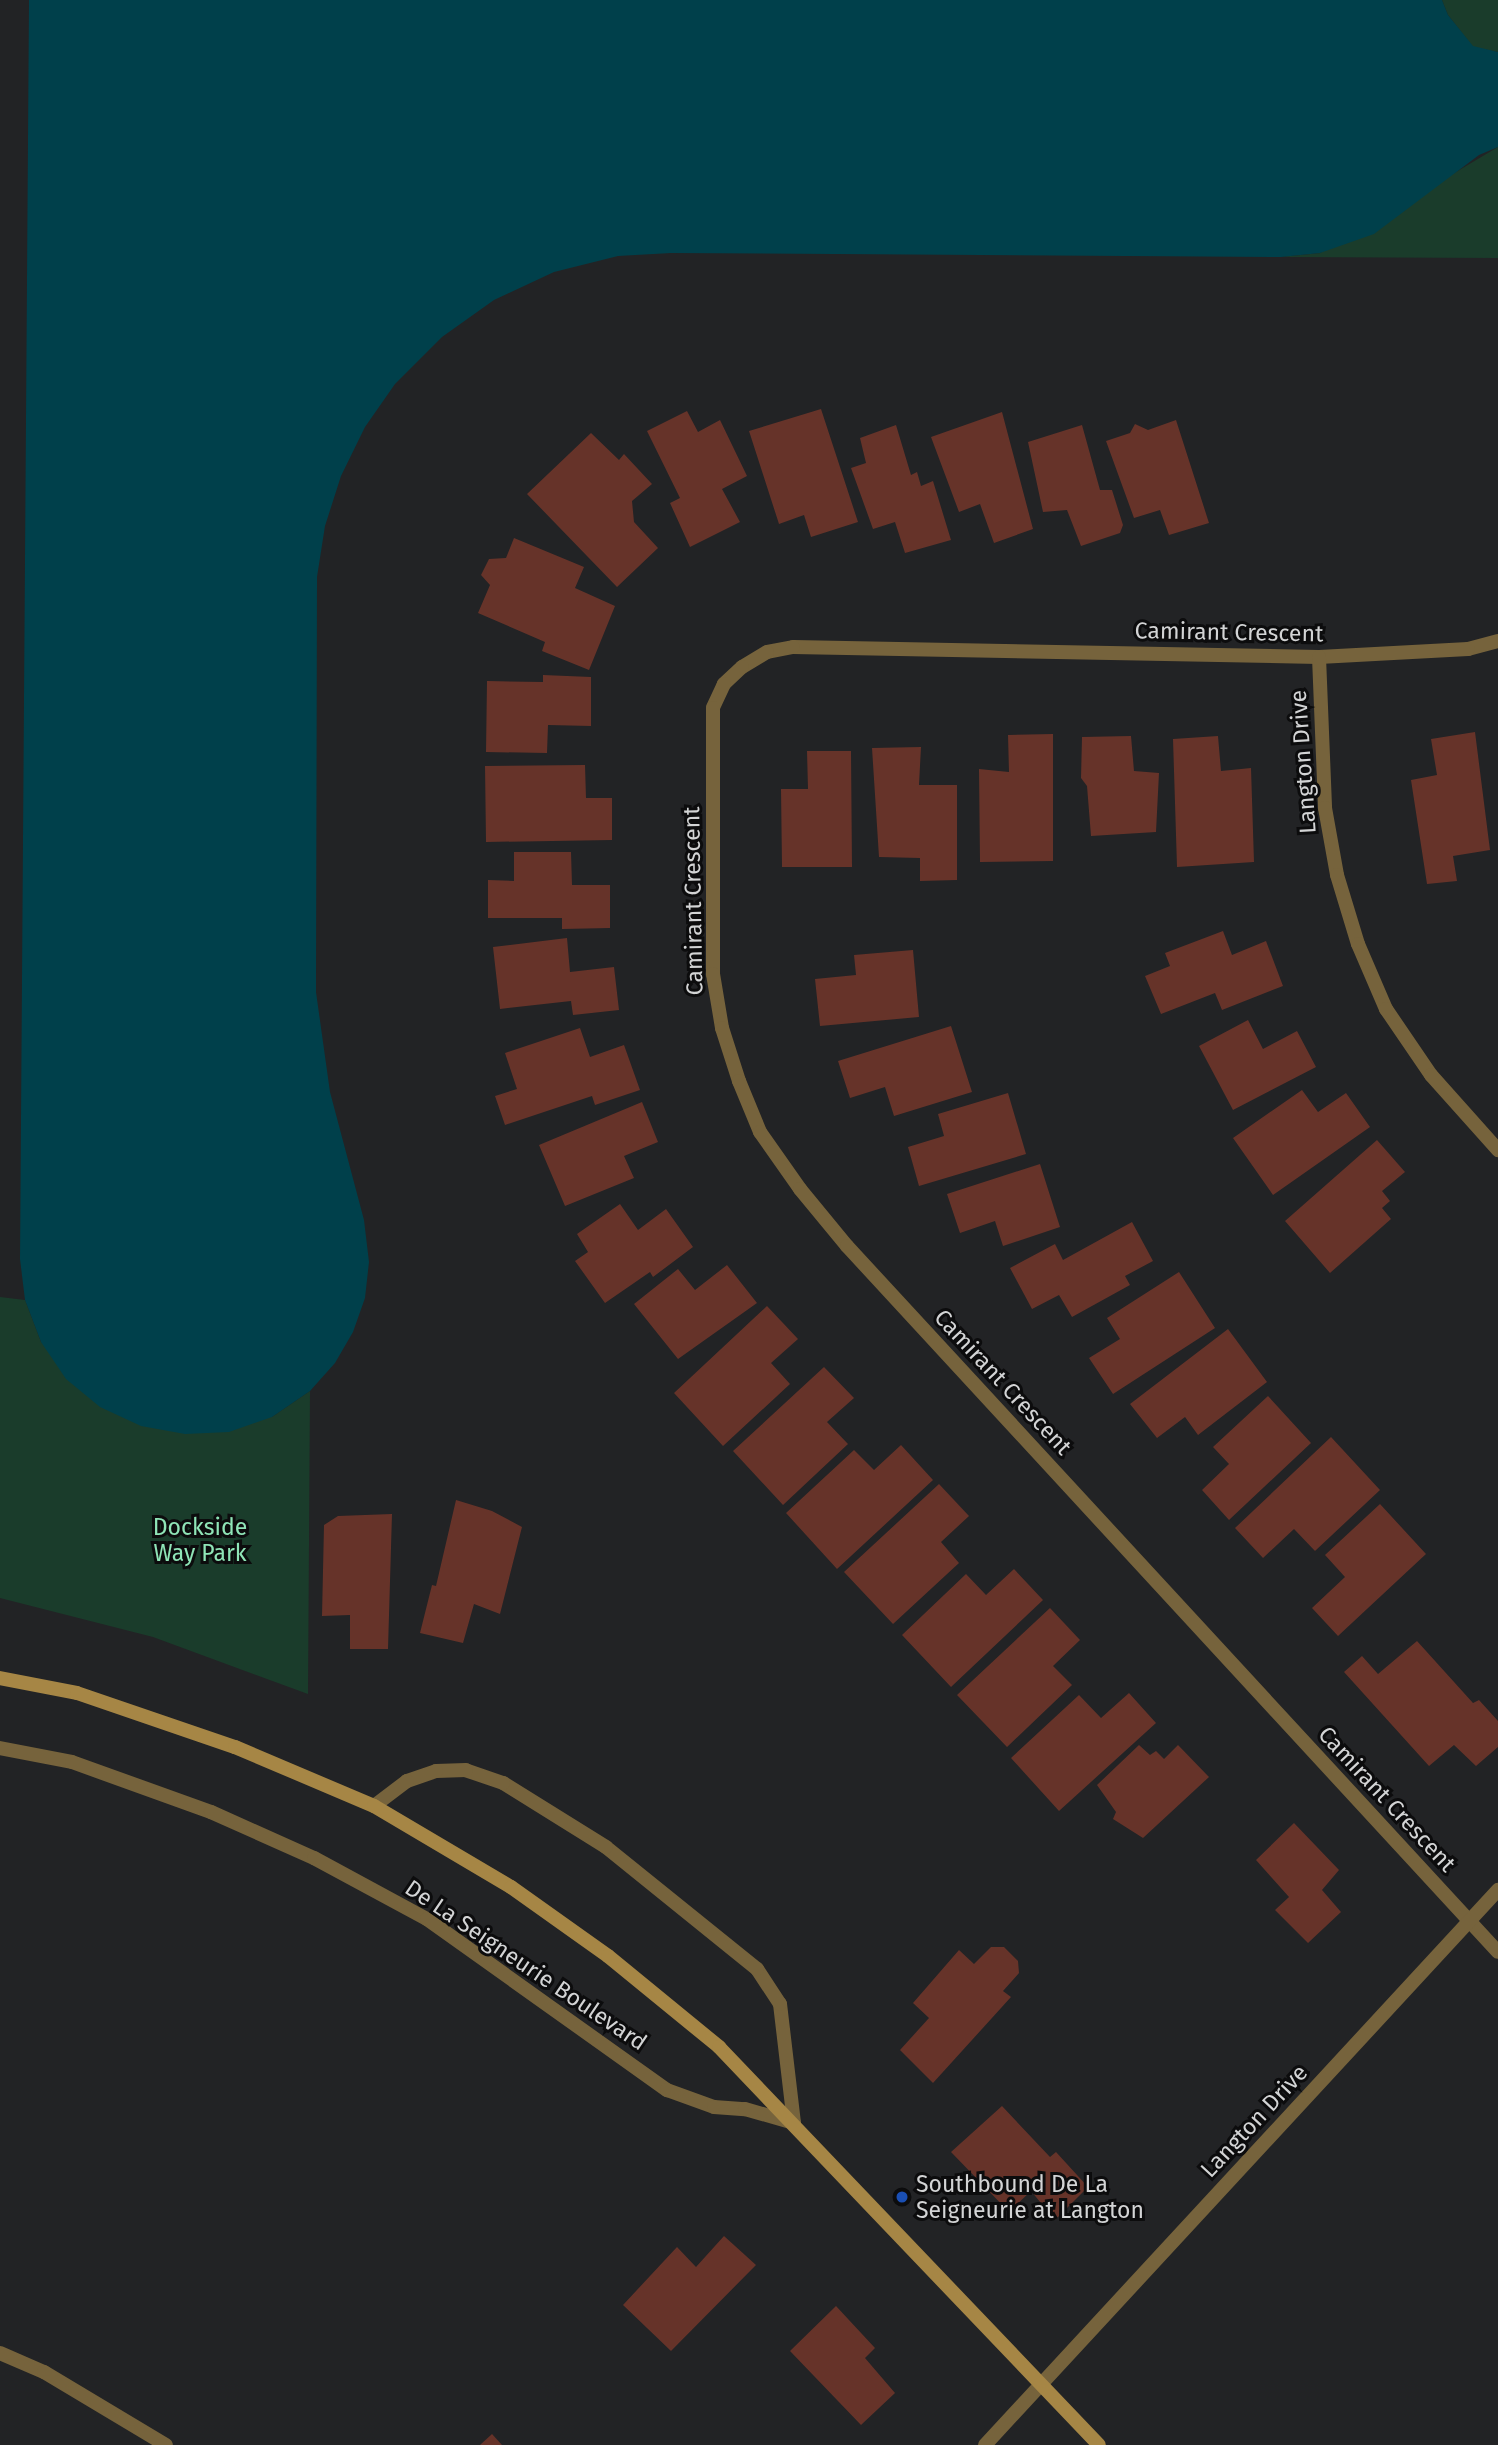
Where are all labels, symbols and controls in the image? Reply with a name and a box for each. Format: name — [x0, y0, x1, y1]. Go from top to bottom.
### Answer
street label: Camirant Crescent — [1134, 617, 1324, 647]
street label: Langton Drive — [1284, 689, 1322, 835]
street label: Camirant Crescent — [678, 806, 708, 996]
street label: Camirant Crescent — [929, 1304, 1077, 1460]
park label: Dockside Way Park — [153, 1513, 247, 1567]
street label: Camirant Crescent — [1313, 1721, 1461, 1877]
street label: De La Seigneurie Boulevard — [400, 1874, 652, 2056]
street label: Langton Drive — [1195, 2059, 1313, 2183]
place label: Southbound De La Seigneurie at Langton — [916, 2170, 1144, 2224]
marker: Southbound De La Seigneurie at Langton — [894, 2189, 910, 2205]

